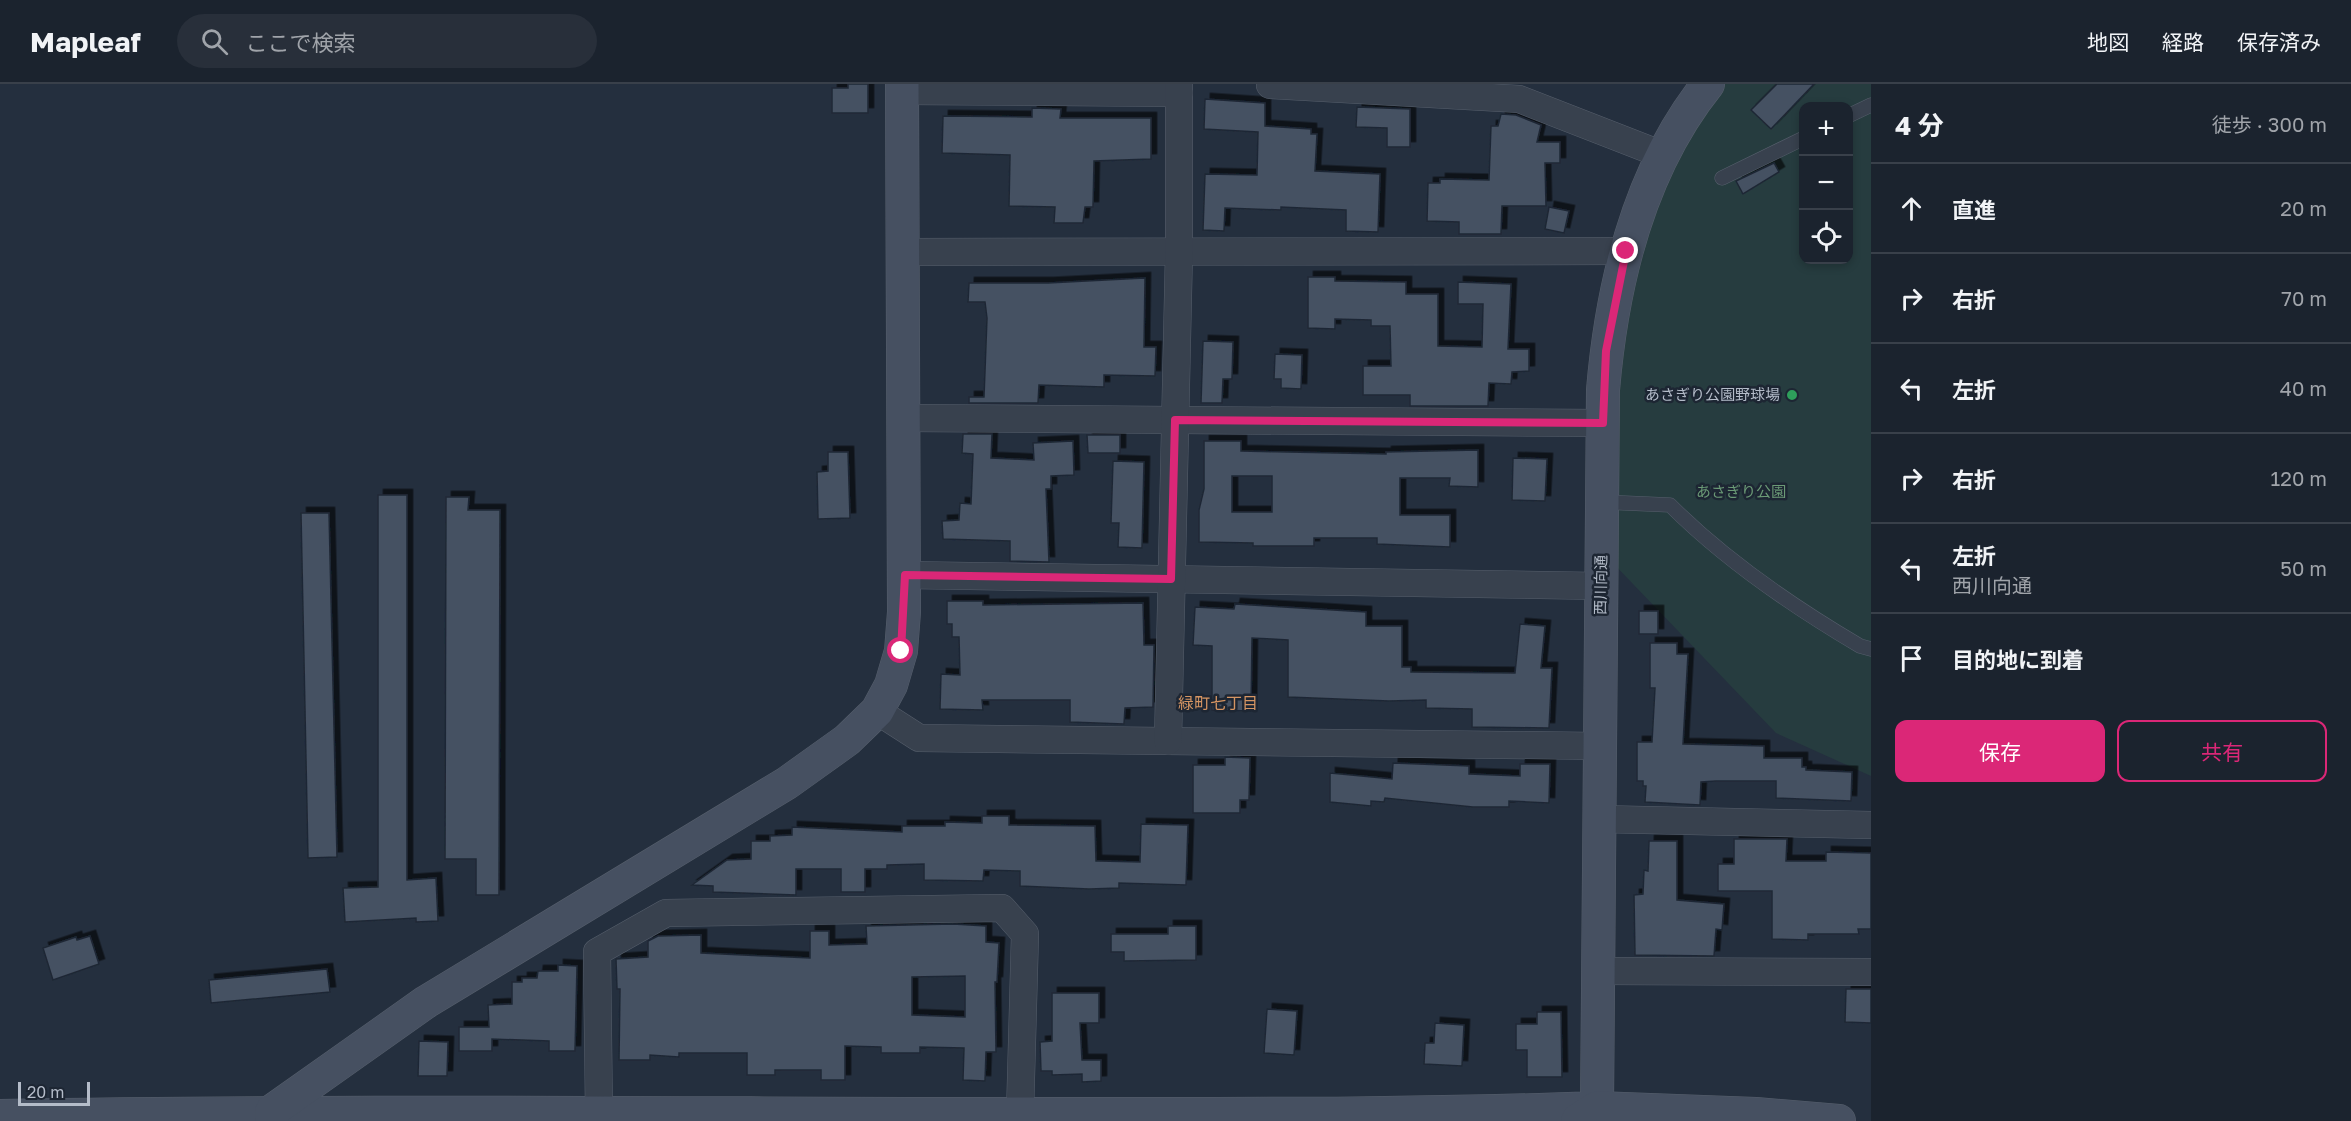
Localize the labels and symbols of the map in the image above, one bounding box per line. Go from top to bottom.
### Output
route end [1612,237,1638,263]
place label: あさぎり公園野球場 [1645,385,1780,403]
marker: あさぎり公園野球場 [1785,388,1799,402]
park label: あさぎり公園 [1696,482,1786,500]
street label: 西川向通 [1590,555,1610,615]
route start [887,637,913,663]
district label: 緑町七丁目 [1178,693,1258,713]
scale bar [18,1079,90,1106]

